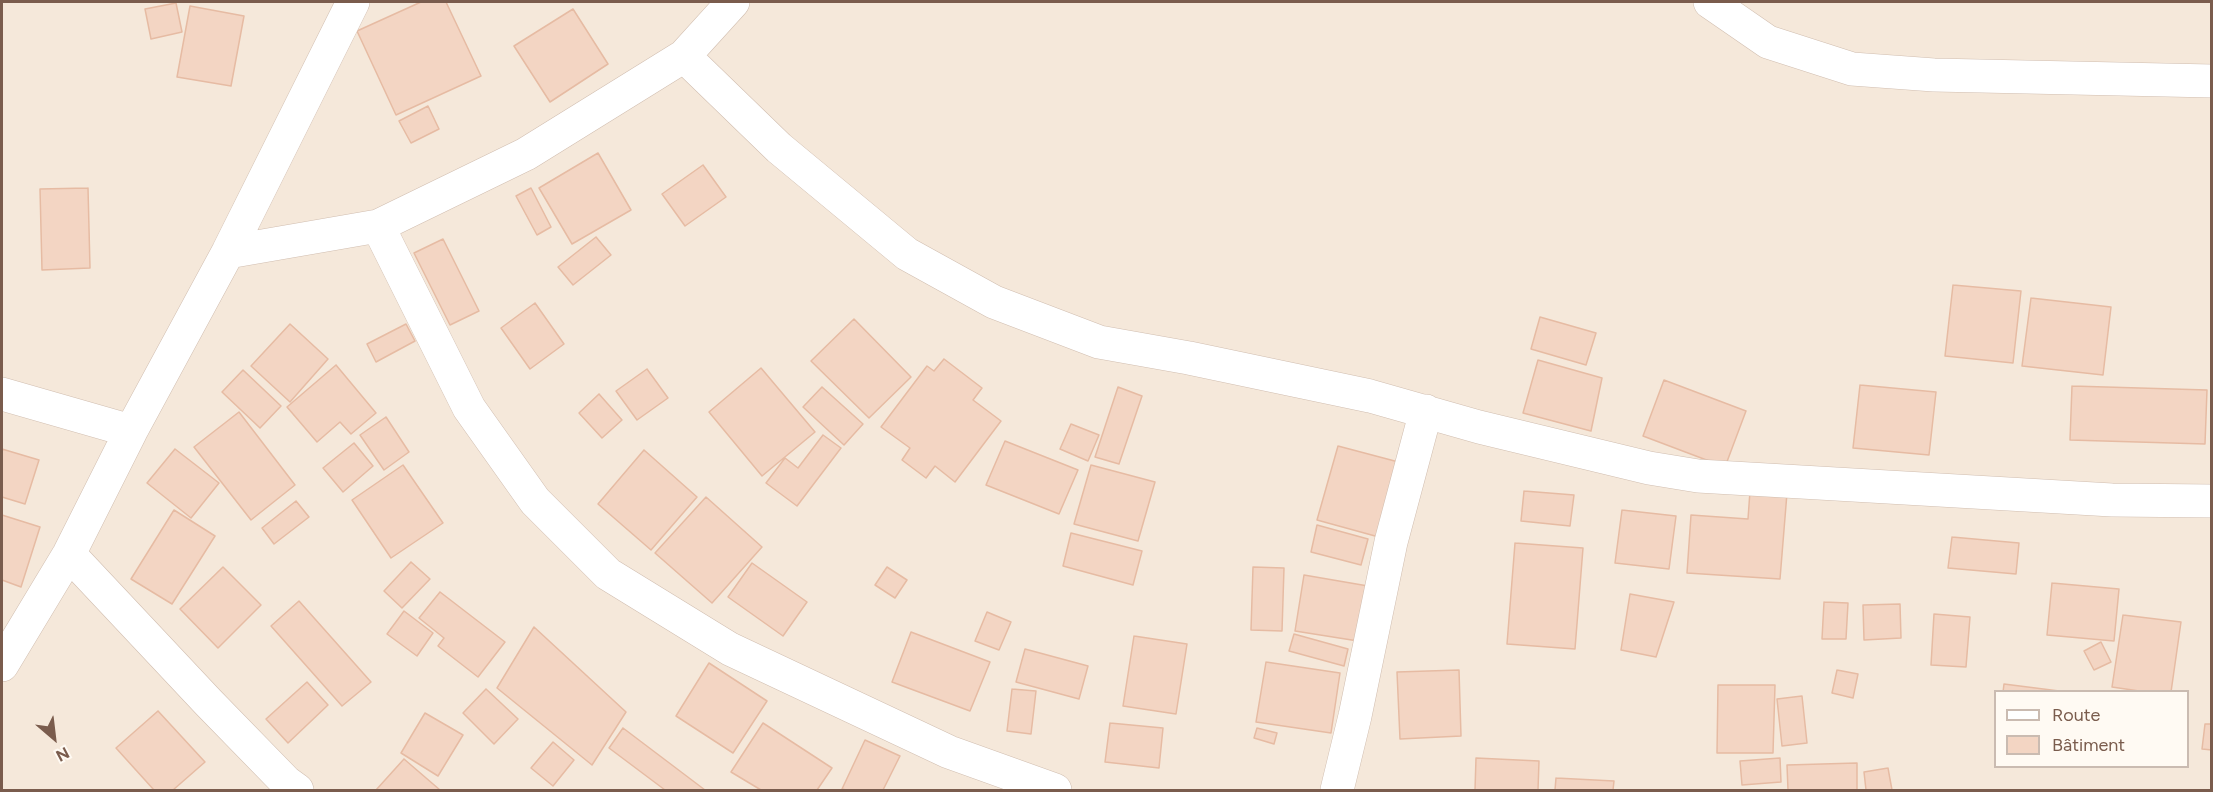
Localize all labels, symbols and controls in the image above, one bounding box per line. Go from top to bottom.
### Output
legend [1994,690,2189,768]
text: Route [2052,704,2100,726]
north arrow [24,708,84,768]
text: Bâtiment [2052,734,2125,756]
text: N [53,743,73,766]

